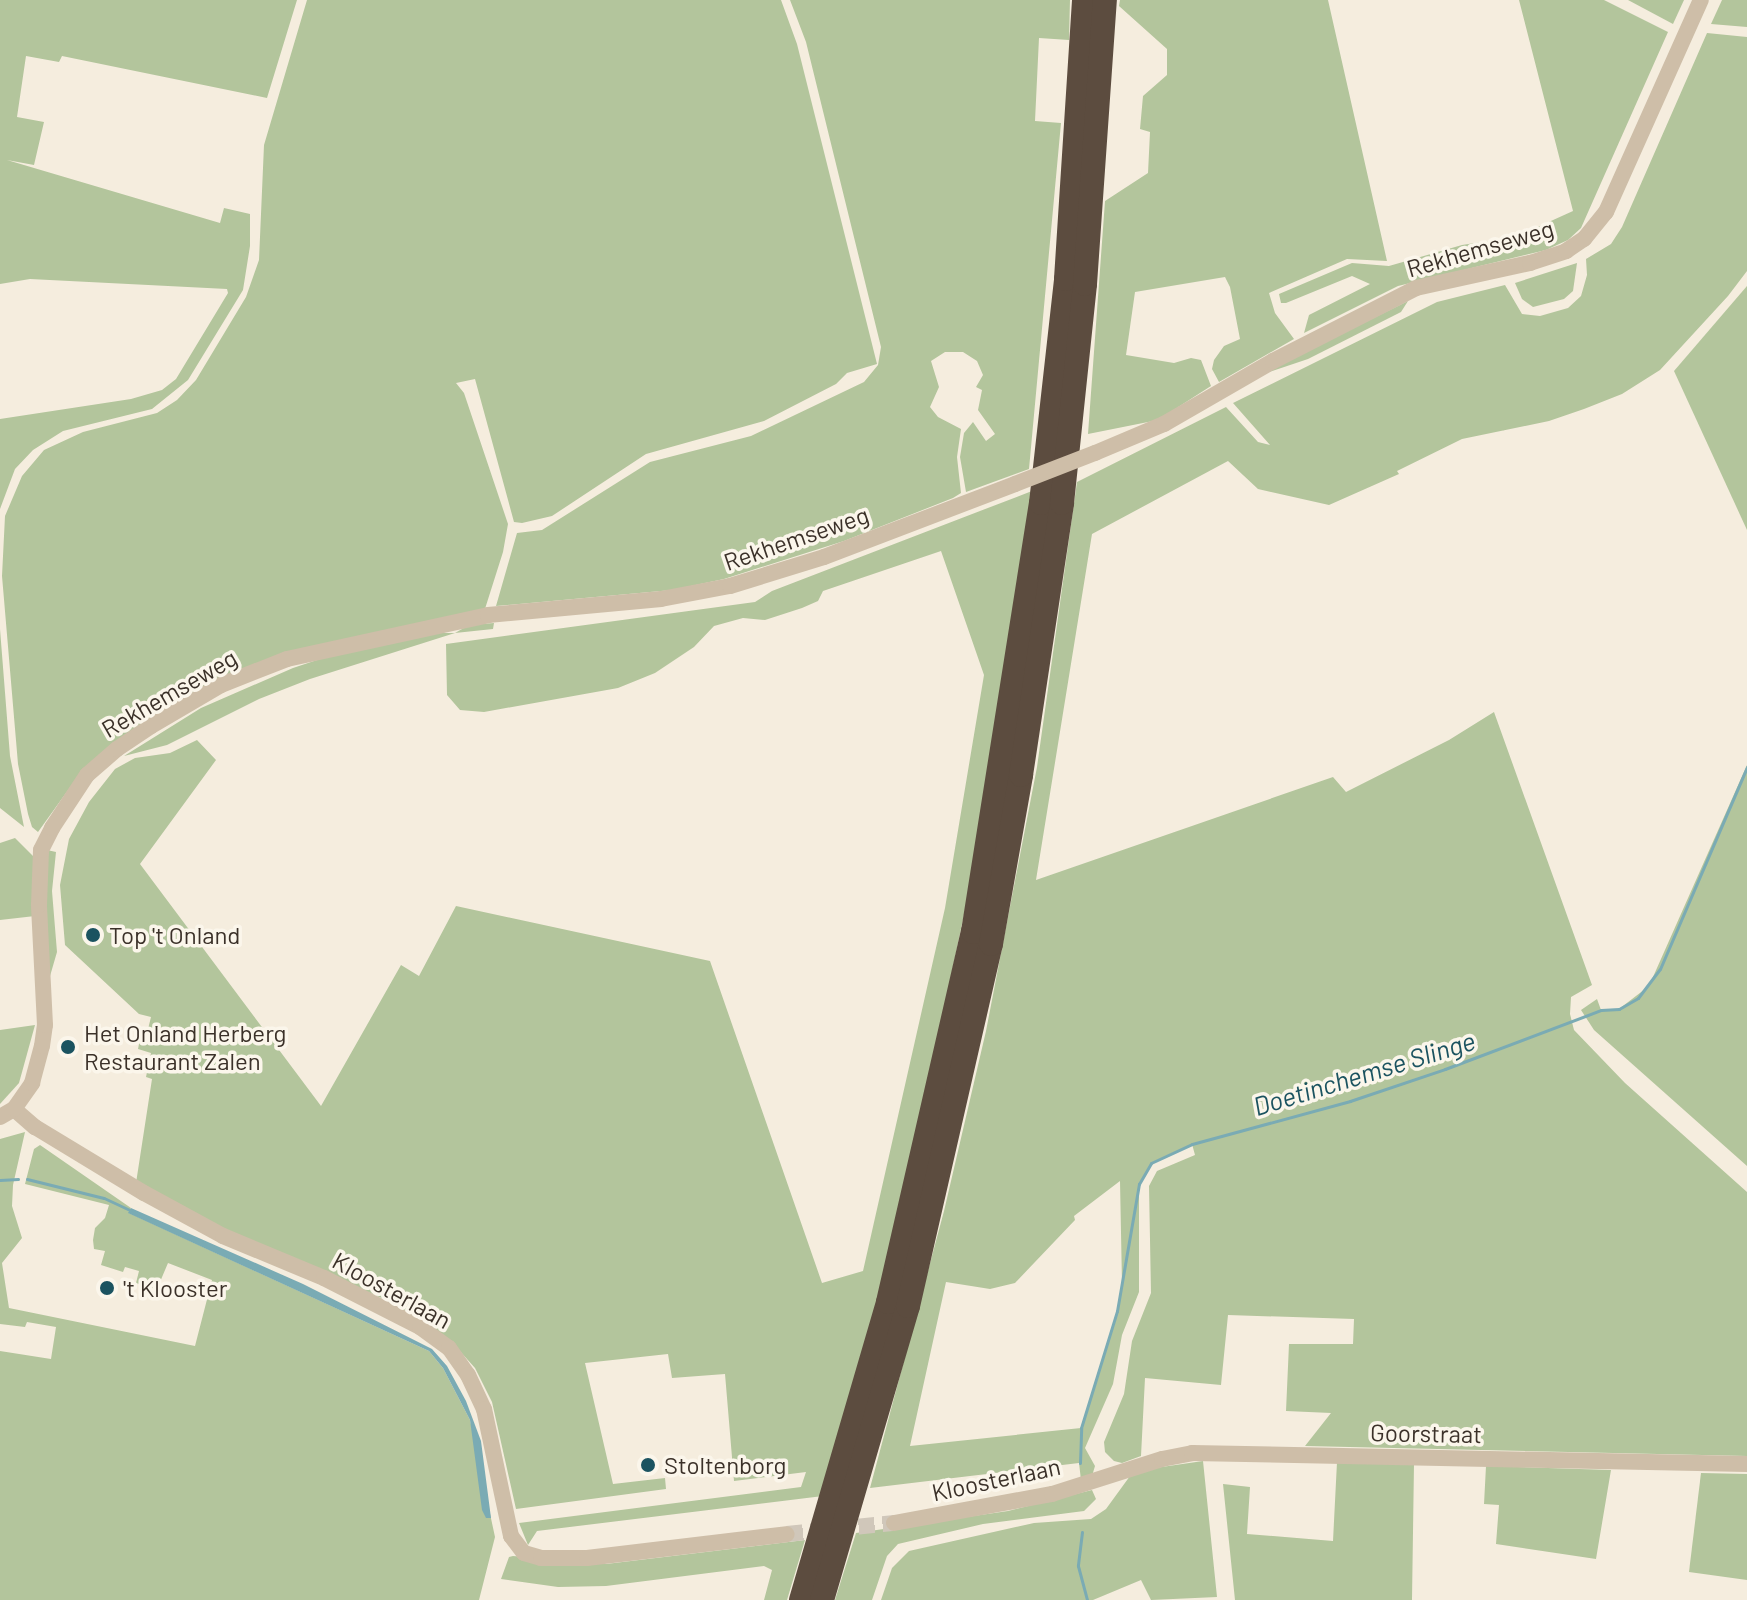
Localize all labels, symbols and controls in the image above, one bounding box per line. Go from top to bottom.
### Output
street label: Rekhemseweg [1403,213,1557,283]
street label: Rekhemseweg [720,500,872,576]
street label: Rekhemseweg [96,643,242,743]
place label: Top 't Onland [109,921,240,949]
marker: Top 't Onland [84,926,102,944]
place label: Het Onland Herberg Restaurant Zalen [84,1019,286,1075]
water label: Doetinchemse Slinge [1249,1024,1479,1122]
marker: Het Onland Herberg Restaurant Zalen [59,1038,77,1056]
street label: Kloosterlaan [328,1246,456,1334]
place label: 't Klooster [123,1274,227,1302]
marker: 't Klooster [98,1279,116,1297]
street label: Goorstraat [1370,1418,1482,1448]
place label: Stoltenborg [664,1451,786,1479]
street label: Kloosterlaan [929,1451,1063,1507]
marker: Stoltenborg [639,1456,657,1474]

